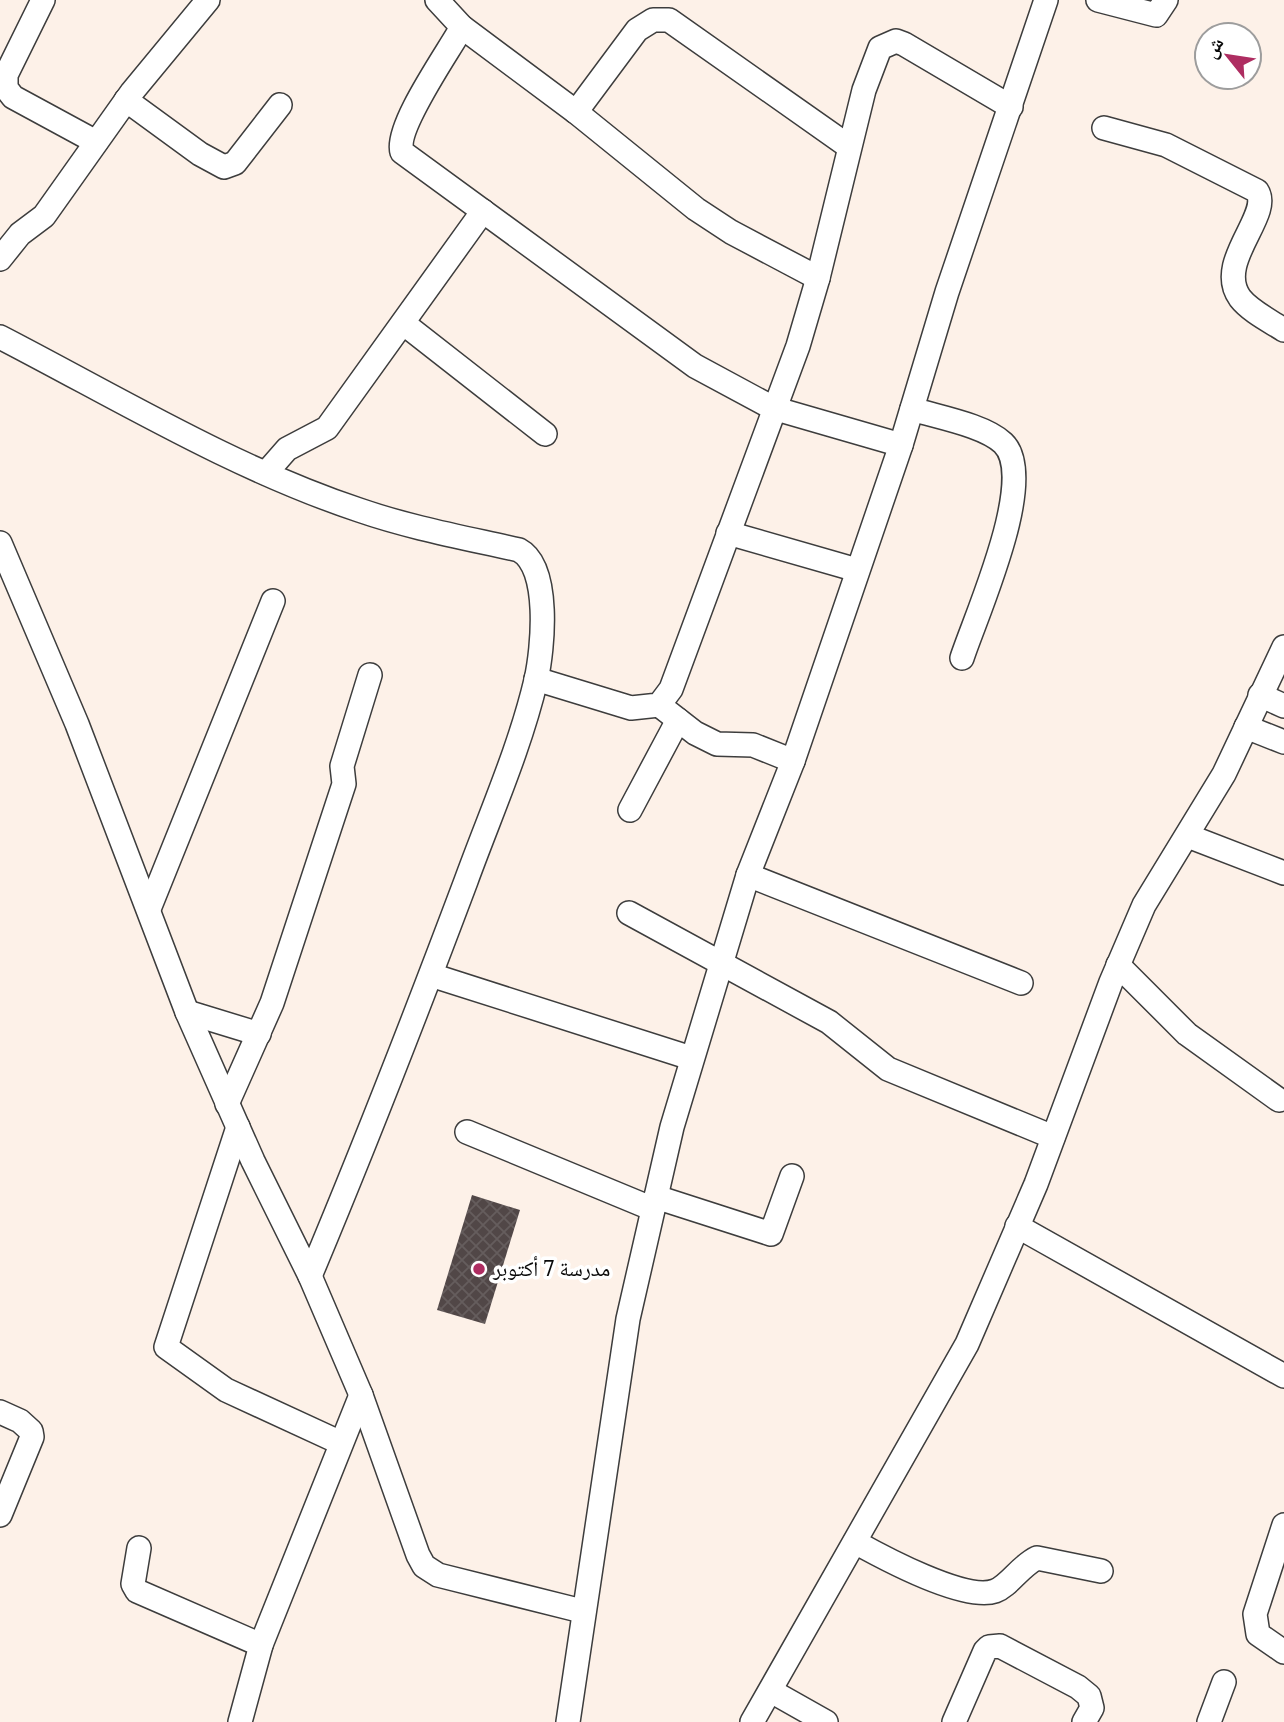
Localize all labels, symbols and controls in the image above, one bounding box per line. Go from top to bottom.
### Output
north arrow [1193,21,1263,91]
text: ش [1197,32,1235,66]
place label: مدرسة 7 أكتوبر [492,1254,610,1289]
marker: مدرسة 7 أكتوبر [471,1261,487,1277]

